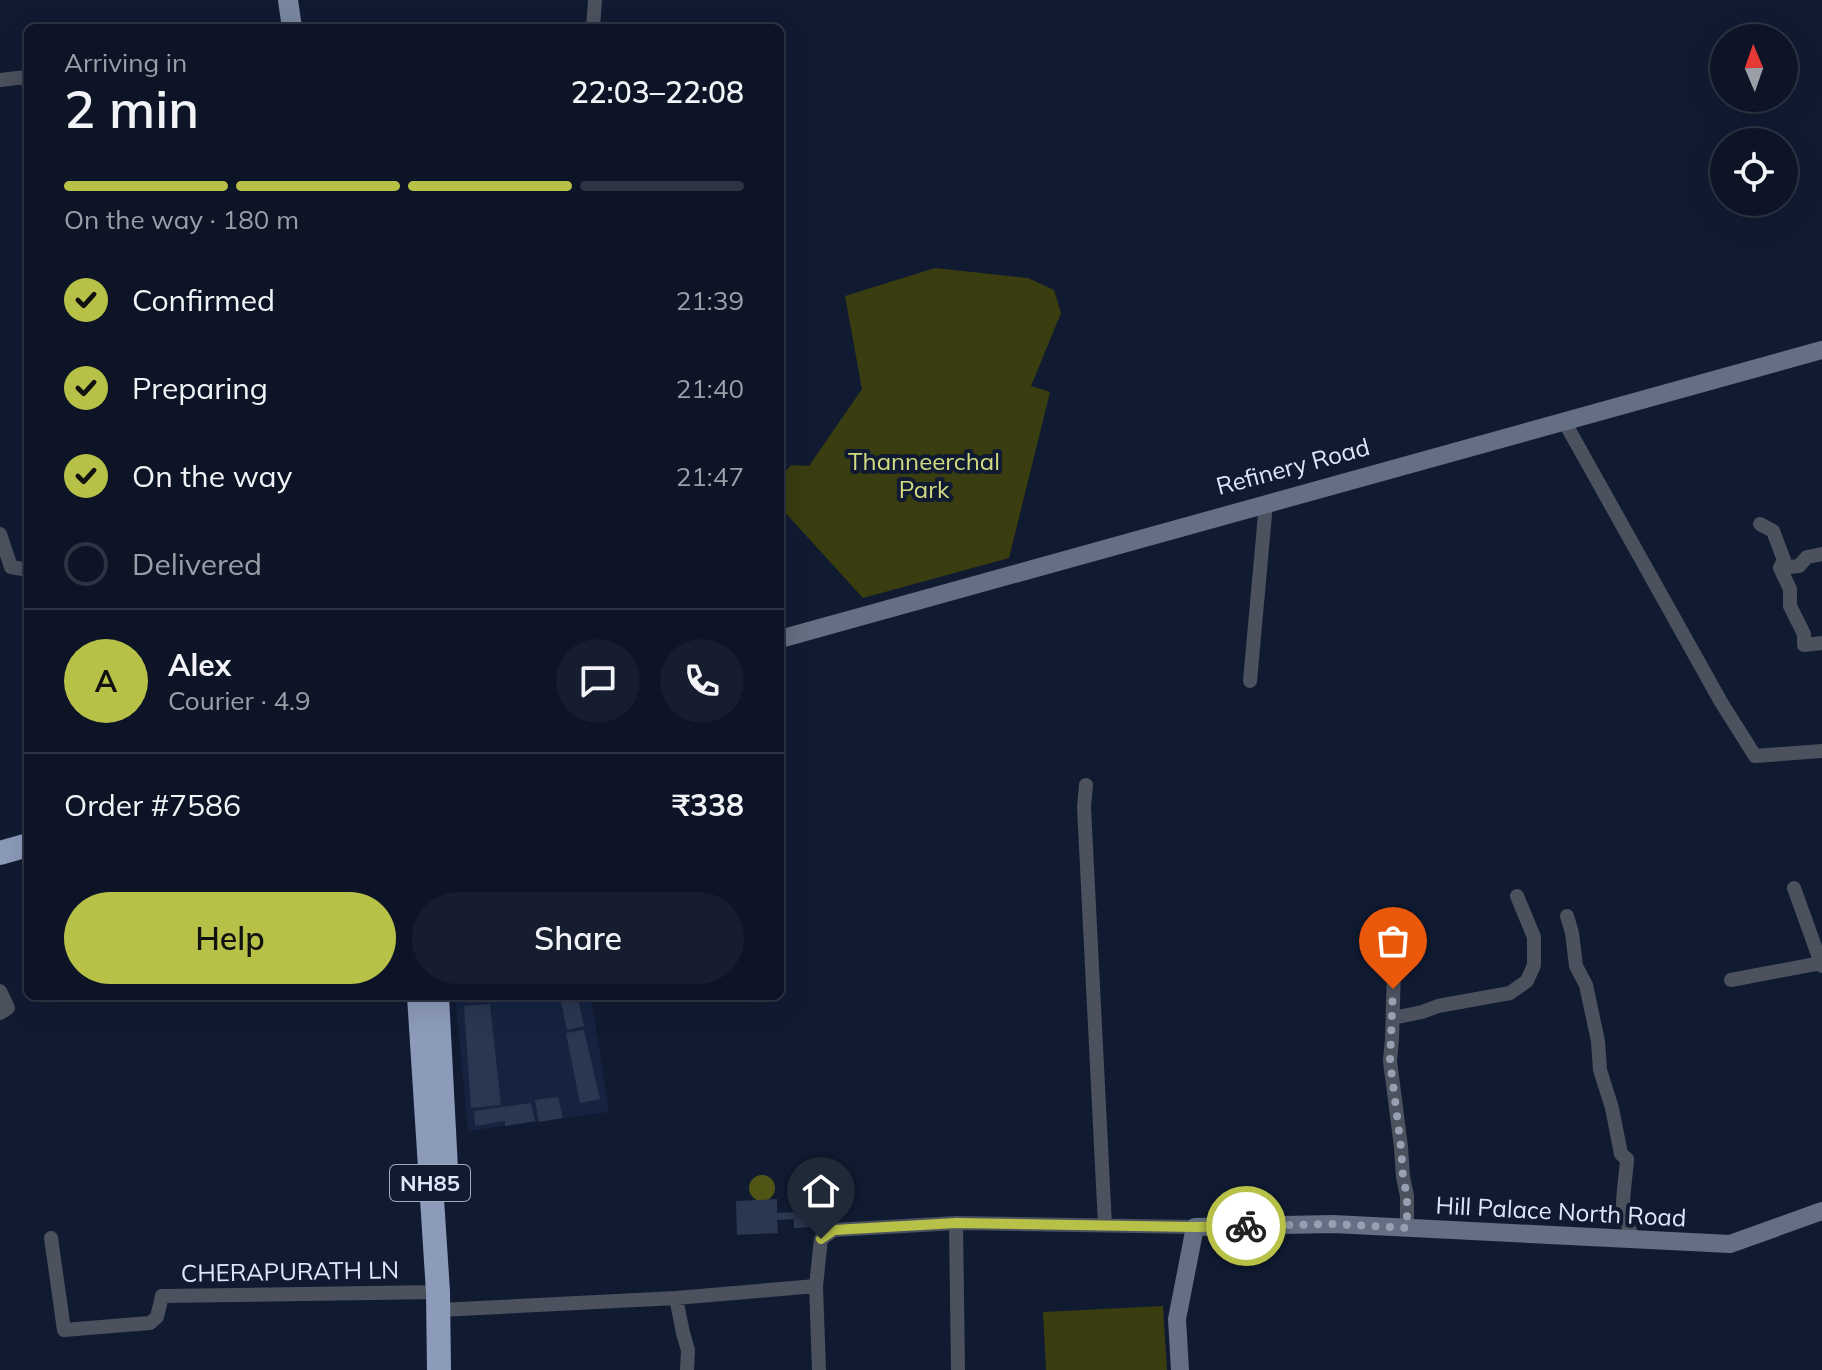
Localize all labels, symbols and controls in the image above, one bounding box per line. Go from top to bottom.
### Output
north arrow [1710,24,1798,112]
map controls [1710,24,1798,216]
text: Arriving in [64,46,187,79]
text: 22:03–22:08 [571,73,744,111]
text: 2 min [64,76,199,141]
button: locate [1710,128,1798,216]
text: On the way · 180 m [64,203,299,236]
icon: check [64,278,108,322]
text: Confirmed [132,281,275,319]
text: 21:39 [676,284,744,317]
icon: check [64,366,108,410]
text: Preparing [132,369,268,407]
text: 21:40 [676,372,744,405]
street label: Refinery Road [1213,431,1373,501]
park label: Thanneerchal Park [848,446,1000,504]
icon: check [64,454,108,498]
text: On the way [132,457,292,495]
text: 21:47 [676,460,744,493]
text: Delivered [132,545,262,583]
button: chat [556,639,640,723]
button: phone [660,639,744,723]
text: Alex [168,646,231,684]
text: A [95,662,117,700]
text: Courier · 4.9 [168,684,311,717]
text: Order #7586 [64,786,241,824]
text: ₹338 [672,786,744,824]
button: Help [64,892,396,984]
button: Share [412,892,744,984]
pin [1359,907,1427,989]
icon: bag [1371,919,1415,963]
pin [787,1157,855,1239]
road number: NH85 [390,1165,470,1201]
icon: home [799,1169,843,1213]
courier [1206,1186,1286,1266]
street label: Hill Palace North Road [1435,1189,1687,1233]
icon: bike [1224,1204,1268,1248]
street label: CHERAPURATH LN [181,1254,399,1288]

